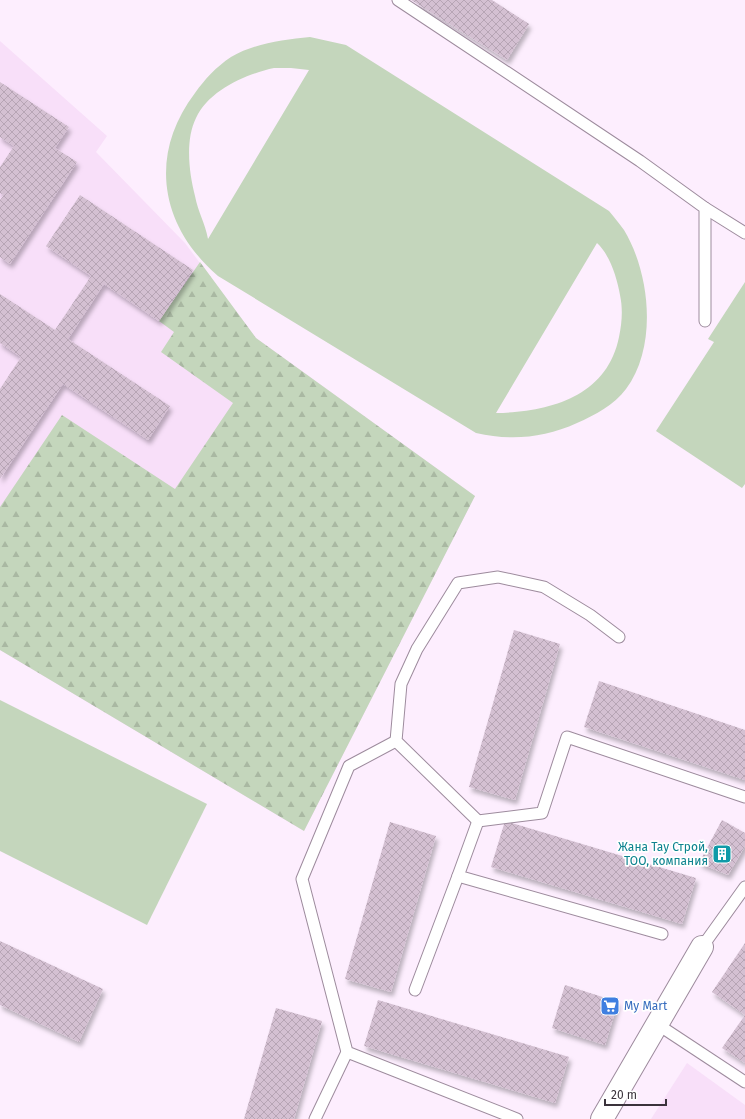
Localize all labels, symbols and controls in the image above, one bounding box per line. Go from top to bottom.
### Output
place label: Жана Тау Строй, ТОО, компания [618,840,708,868]
building icon: Жана Тау Строй, ТОО, компания [711,843,733,865]
supermarket icon: My Mart [599,995,621,1017]
place label: My Mart [624,999,668,1013]
scale bar [605,1081,666,1107]
text: 20 m [611,1088,637,1102]

